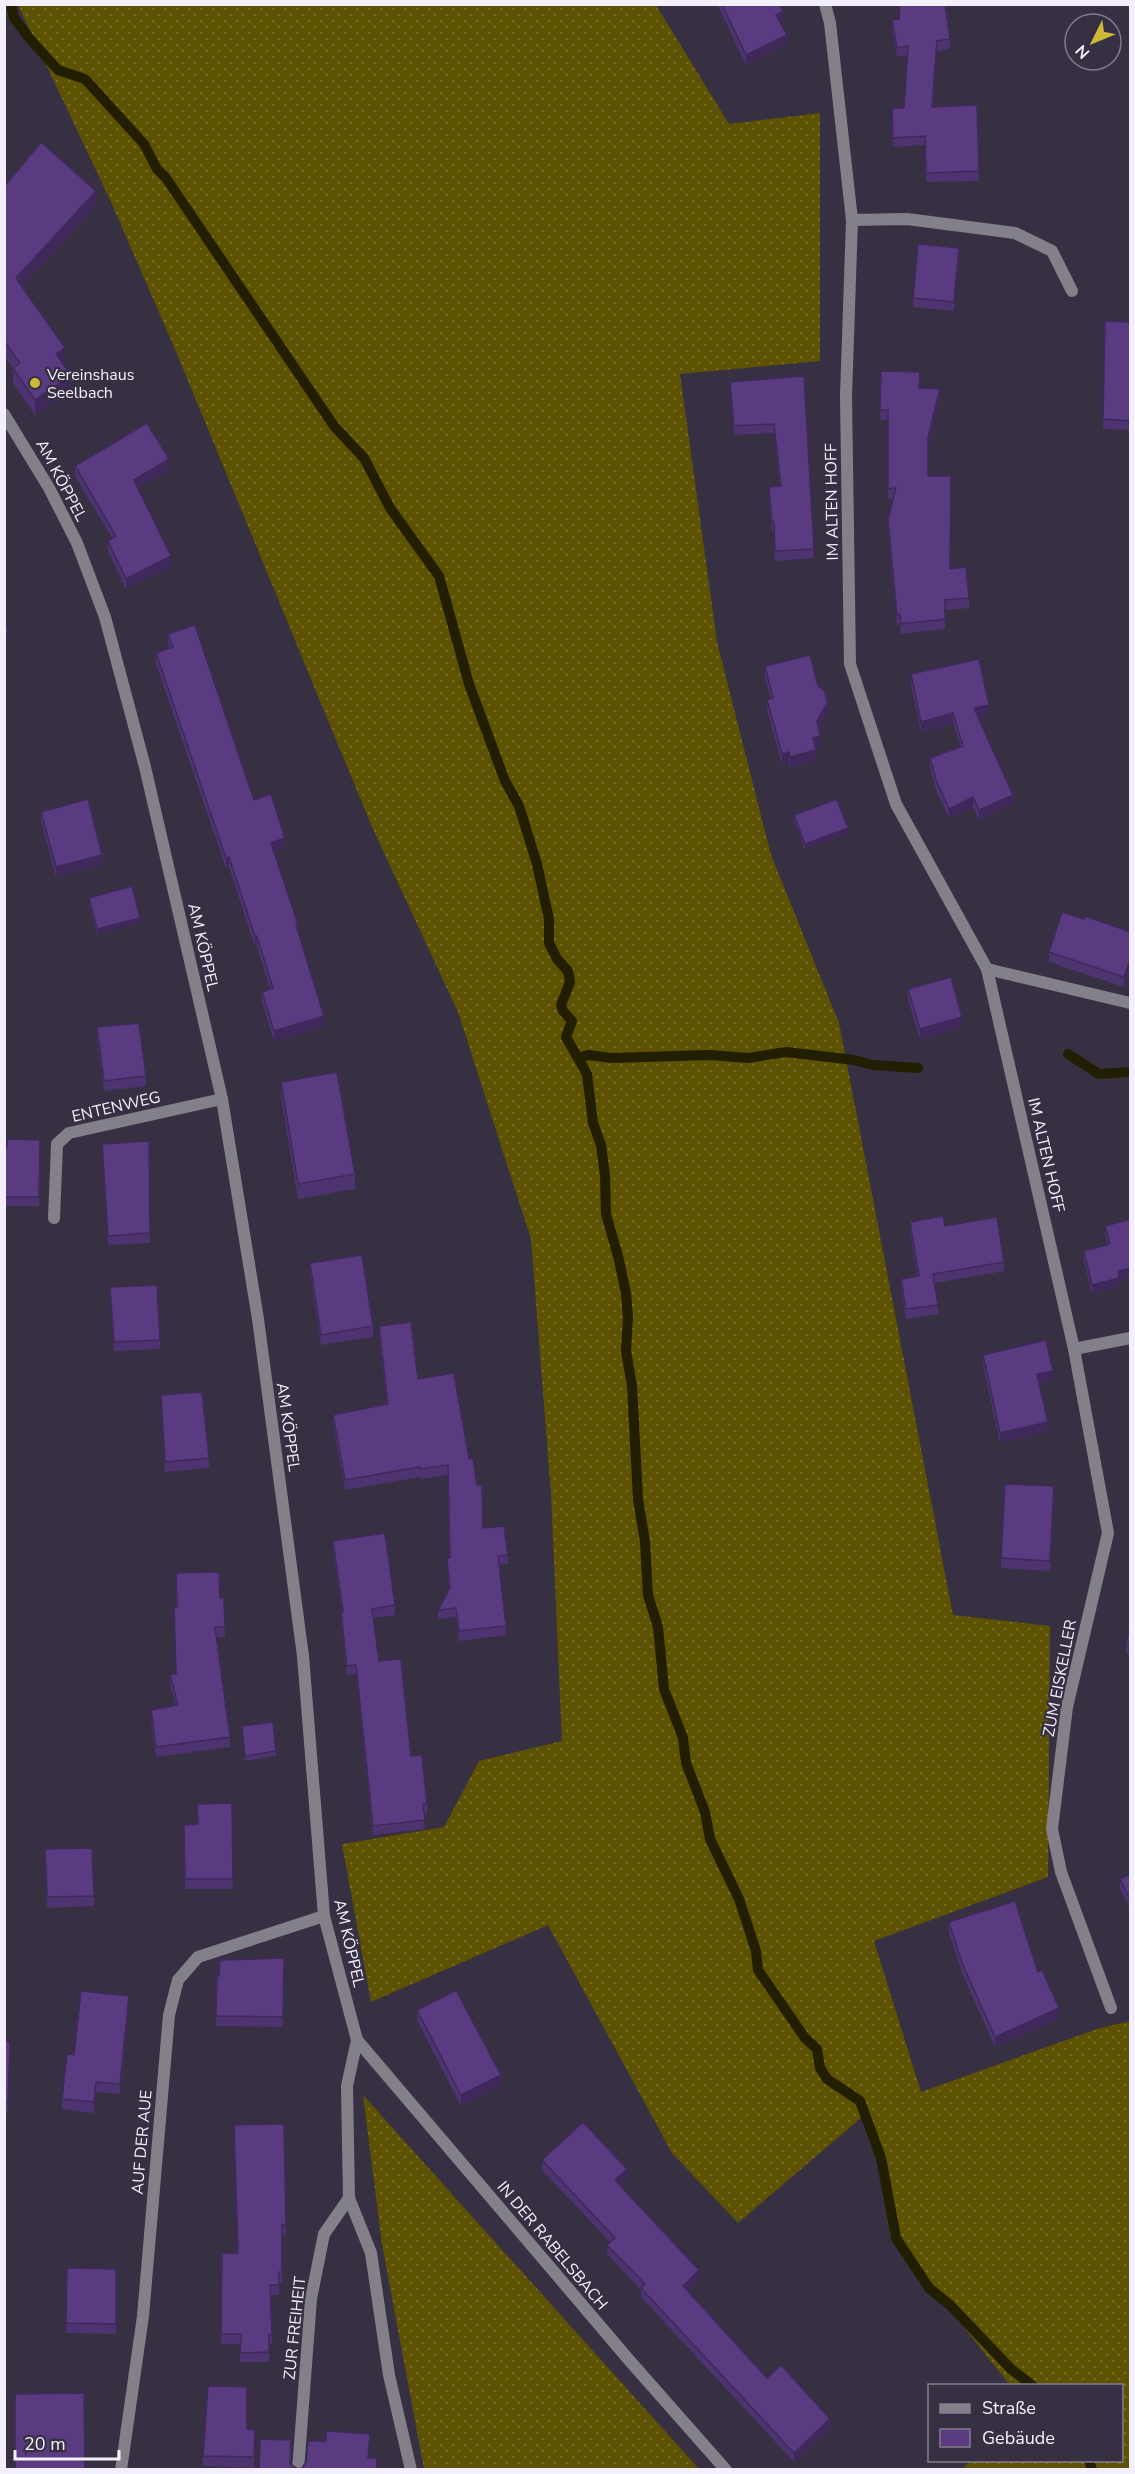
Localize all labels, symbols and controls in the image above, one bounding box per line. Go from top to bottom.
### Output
north arrow [1063,12,1123,72]
text: N [1071,40,1095,63]
place label: Vereinshaus Seelbach [46,364,134,404]
marker: Vereinshaus Seelbach [28,376,42,390]
street label: AM KÖPPEL [30,436,92,525]
street label: IM ALTEN HOFF [820,443,844,561]
street label: AM KÖPPEL [182,901,224,994]
street label: ENTENWEG [70,1086,163,1128]
street label: IM ALTEN HOFF [1022,1096,1070,1215]
street label: AM KÖPPEL [271,1381,305,1473]
street label: ZUM EISKELLER [1038,1617,1082,1739]
street label: AM KÖPPEL [328,1897,370,1990]
street label: AUF DER AUE [126,2089,158,2195]
street label: IN DER RABELSBACH [492,2177,613,2315]
street label: ZUR FREIHEIT [279,2275,311,2381]
legend [928,2384,1123,2462]
text: Straße [982,2396,1036,2420]
scale bar [15,2423,118,2461]
text: Gebäude [982,2426,1055,2450]
text: 20 m [24,2432,66,2456]

